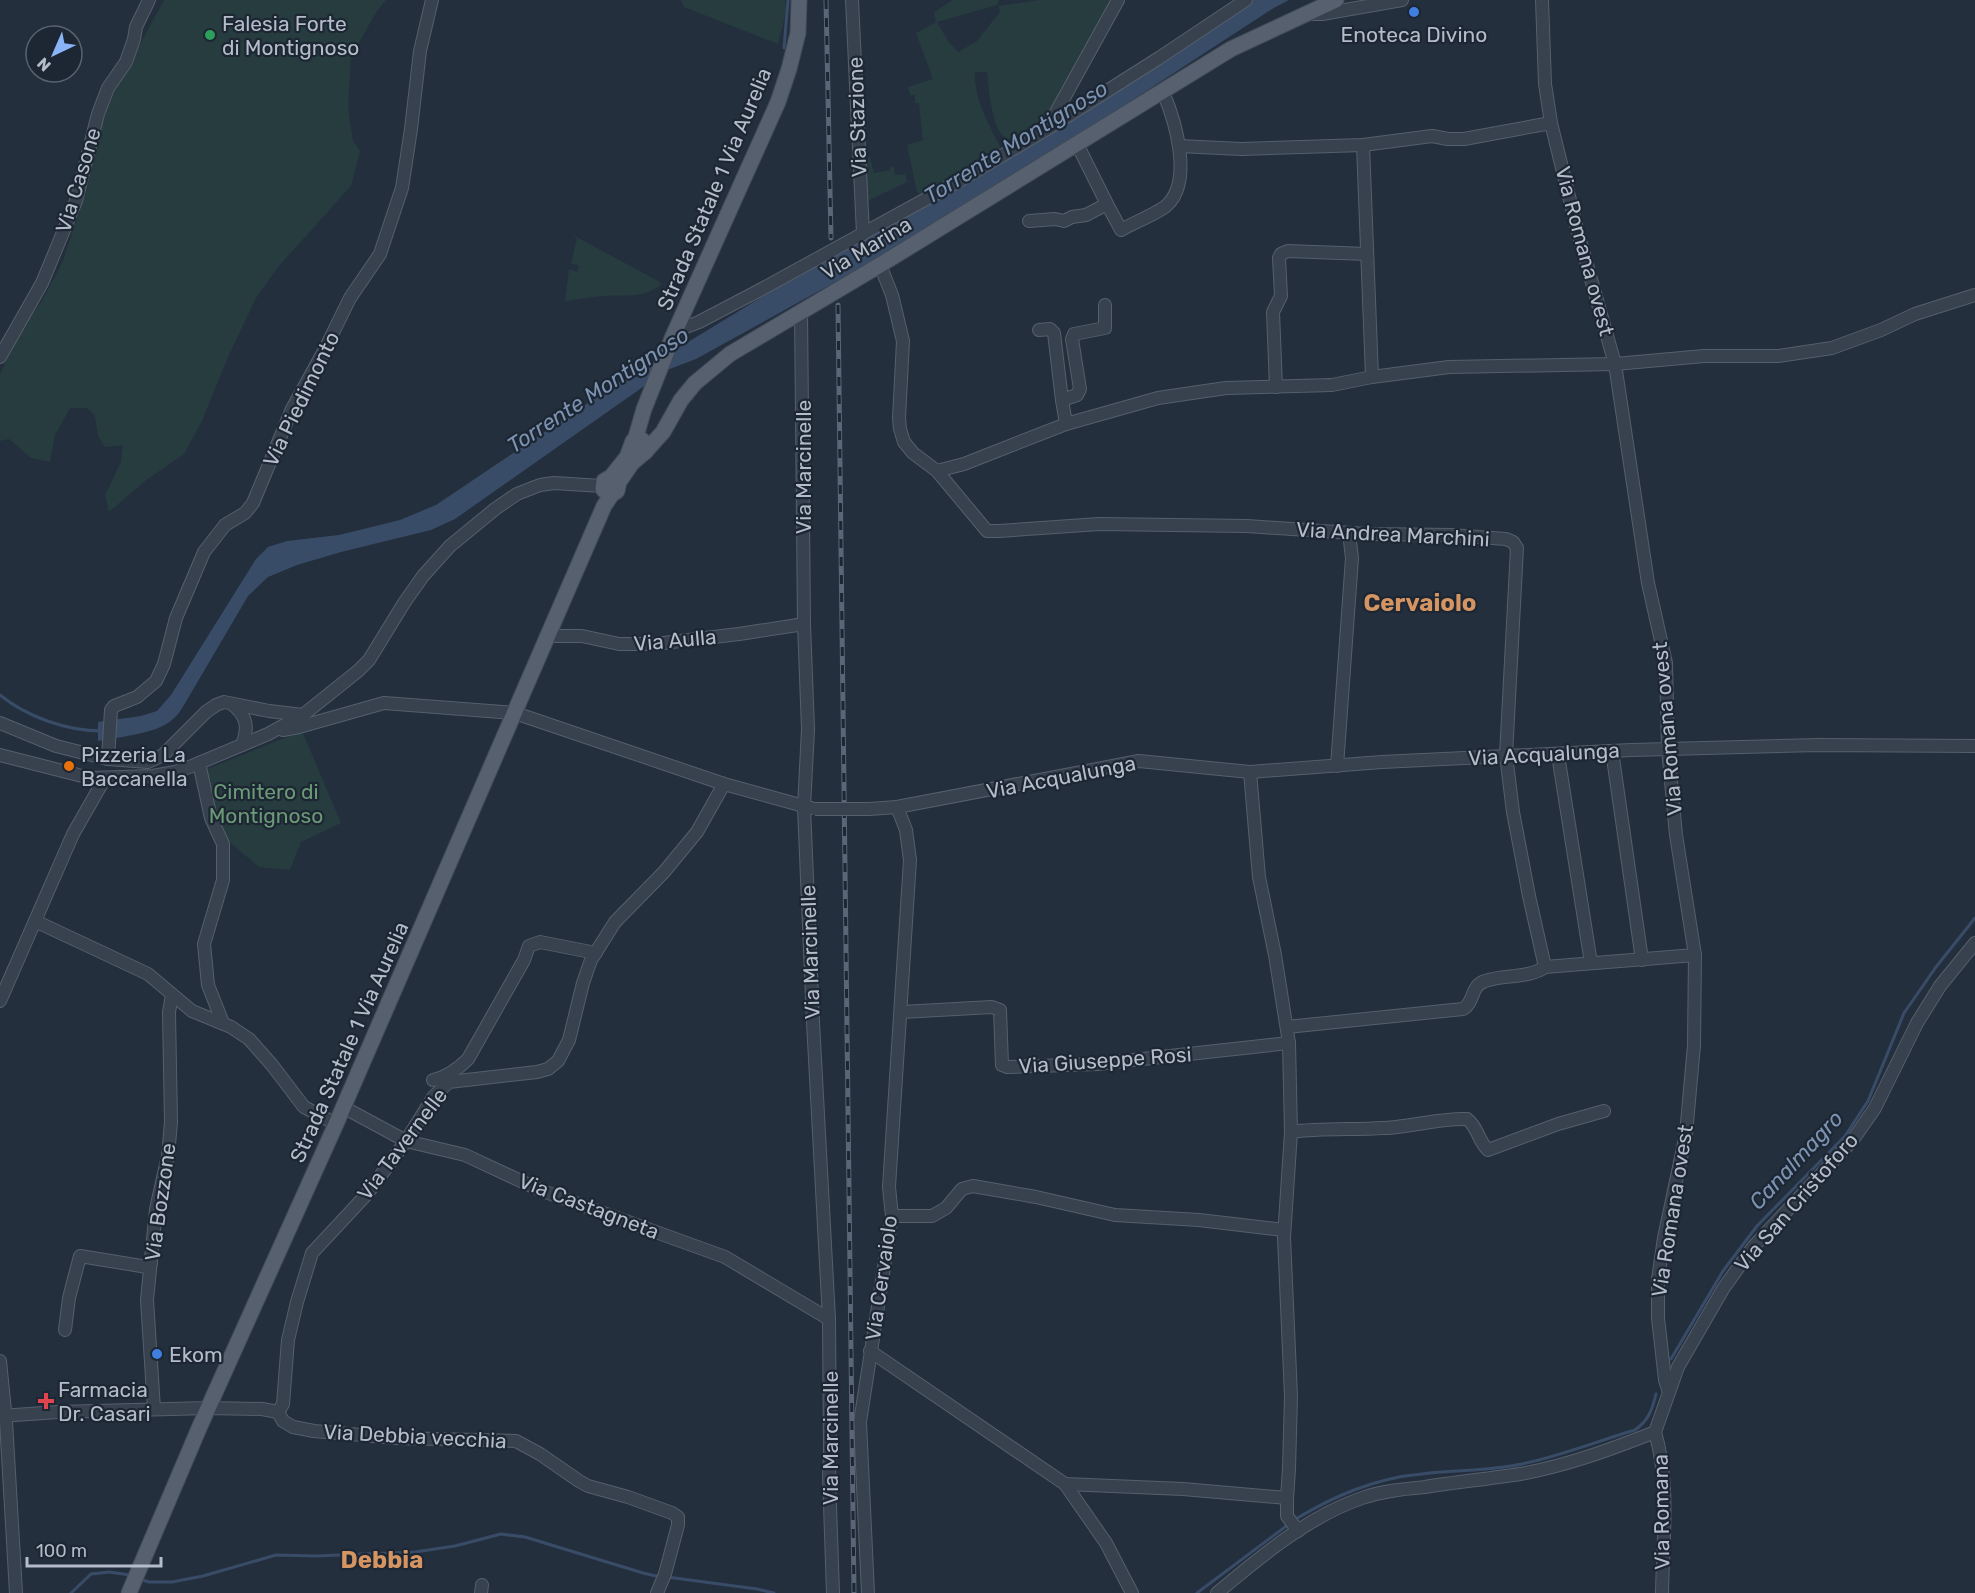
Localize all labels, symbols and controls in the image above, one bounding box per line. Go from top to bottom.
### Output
marker: Enoteca Divino [1407,5,1421,19]
place label: Falesia Forte di Montignoso [222,11,359,60]
place label: Enoteca Divino [1341,22,1487,47]
north arrow [24,24,84,84]
marker: Falesia Forte di Montignoso [203,28,217,42]
text: N [33,54,55,75]
street label: Via Stazione [842,56,872,178]
street label: Strada Statale 1 Via Aurelia [652,64,776,314]
water label: Torrente Montignoso [919,75,1113,209]
street label: Via Casone [50,125,106,235]
street label: Via Romana ovest [1550,163,1620,339]
street label: Via Marina [816,211,916,285]
water label: Torrente Montignoso [502,321,694,459]
street label: Via Piedimonto [258,327,344,471]
street label: Via Marcinelle [791,400,816,534]
street label: Via Andrea Marchini [1296,516,1490,552]
district label: Cervaiolo [1364,589,1476,617]
street label: Via Aulla [632,624,718,656]
street label: Via Romana ovest [1647,641,1687,817]
street label: Via Acqualunga [1468,738,1620,770]
place label: Pizzeria La Baccanella [81,742,188,791]
street label: Via Acqualunga [984,750,1138,804]
marker: Pizzeria La Baccanella [62,759,76,773]
park label: Cimitero di Montignoso [209,779,323,828]
street label: Via Marcinelle [795,884,825,1020]
street label: Strada Statale 1 Via Aurelia [285,918,413,1166]
street label: Via Giuseppe Rosi [1018,1041,1192,1079]
street label: Via Tavernelle [352,1083,452,1205]
water label: Canalmagro [1743,1105,1849,1215]
street label: Via Romana ovest [1646,1123,1698,1299]
street label: Via San Cristoforo [1729,1128,1863,1276]
street label: Via Bozzone [139,1141,181,1263]
street label: Via Castagneta [515,1168,663,1244]
street label: Via Cervaiolo [860,1214,902,1342]
place label: Ekom [169,1342,223,1367]
marker: Ekom [150,1347,164,1361]
street label: Via Marcinelle [818,1371,843,1505]
place label: Farmacia Dr. Casari [58,1377,151,1426]
marker: Farmacia Dr. Casari [39,1394,53,1408]
street label: Via Debbia vecchia [323,1419,507,1453]
street label: Via Romana [1647,1454,1675,1570]
scale bar [27,1530,160,1568]
text: 100 m [36,1540,87,1562]
district label: Debbia [341,1546,423,1574]

